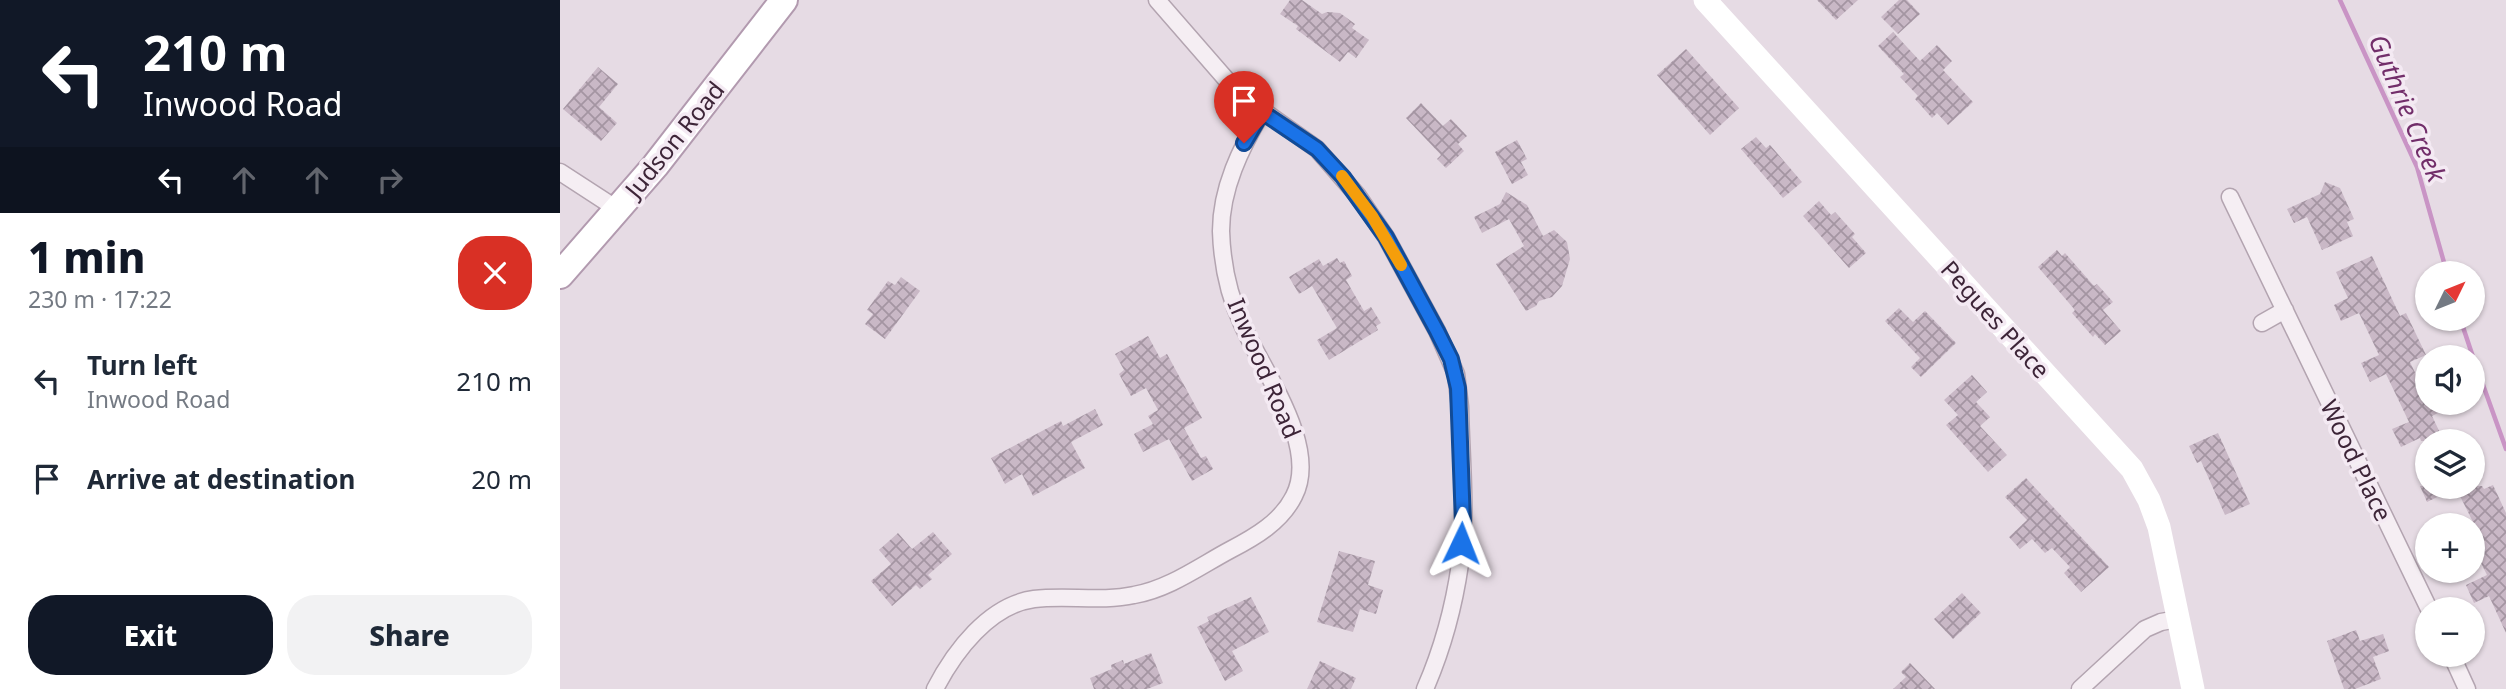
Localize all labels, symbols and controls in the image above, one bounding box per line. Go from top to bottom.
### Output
text: 210 m [143,19,288,85]
icon: left [28,28,119,119]
water label: Guthrie Creek [2361,29,2456,188]
pin [1214,71,1274,143]
street label: Judson Road [616,74,731,206]
text: Inwood Road [143,82,342,125]
icon: arrive [1225,82,1263,120]
icon: left [152,161,190,199]
icon: ahead [225,161,263,199]
icon: ahead [298,161,336,199]
icon: right [371,161,409,199]
text: 1 min [28,228,145,285]
button: close [458,236,532,310]
street label: Pegues Place [1934,253,2058,385]
north arrow [2415,261,2485,331]
map controls [2415,261,2485,667]
text: 230 m · 17:22 [28,283,172,315]
street label: Inwood Road [1221,293,1309,443]
button: sound [2415,345,2485,415]
text: Turn left [87,347,198,383]
icon: left [28,362,66,400]
text: 210 m [456,363,532,399]
text: Inwood Road [87,383,230,415]
street label: Wood Place [2313,394,2401,526]
button: layers [2415,429,2485,499]
icon: arrive [28,460,66,498]
text: Arrive at destination [87,461,356,497]
text: 20 m [471,461,532,497]
position arrow [1424,506,1498,580]
button: + [2415,513,2485,583]
button: Exit [28,595,273,675]
button: Share [287,595,532,675]
button: − [2415,597,2485,667]

